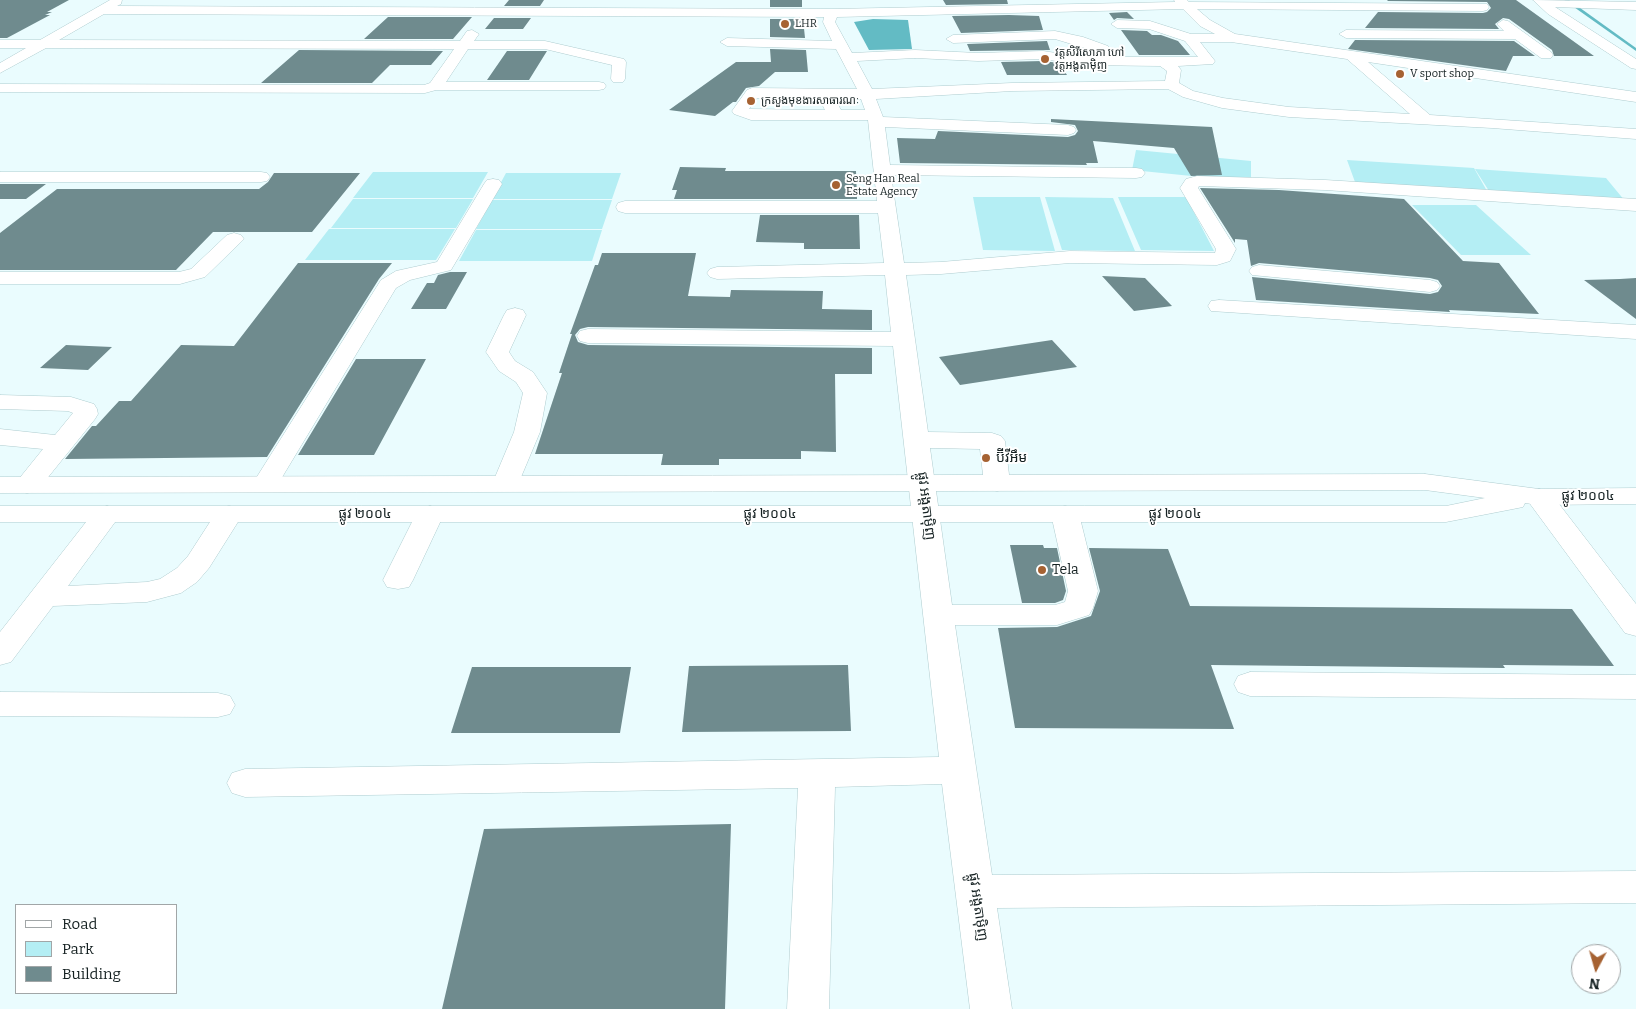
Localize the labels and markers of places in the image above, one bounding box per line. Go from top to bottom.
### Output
place label: LHR [795,17,817,31]
marker: LHR [779,18,791,30]
place label: វត្តសិរីសោភា ហៅ វត្តអង្តតាម៉ិញ [1055,46,1124,72]
marker: វត្តសិរីសោភា ហៅ វត្តអង្តតាម៉ិញ [1039,53,1051,65]
place label: V sport shop [1410,67,1474,81]
marker: V sport shop [1394,68,1406,80]
place label: ក្រសួងមុខងារសាធារណៈ [761,94,859,108]
marker: ក្រសួងមុខងារសាធារណៈ [745,95,757,107]
place label: Seng Han Real Estate Agency [846,172,920,198]
marker: Seng Han Real Estate Agency [830,179,842,191]
place label: ប៊ីវីអឹម [996,450,1027,466]
marker: ប៊ីវីអឹម [980,452,992,464]
place label: Tela [1052,562,1079,578]
marker: Tela [1036,564,1048,576]

